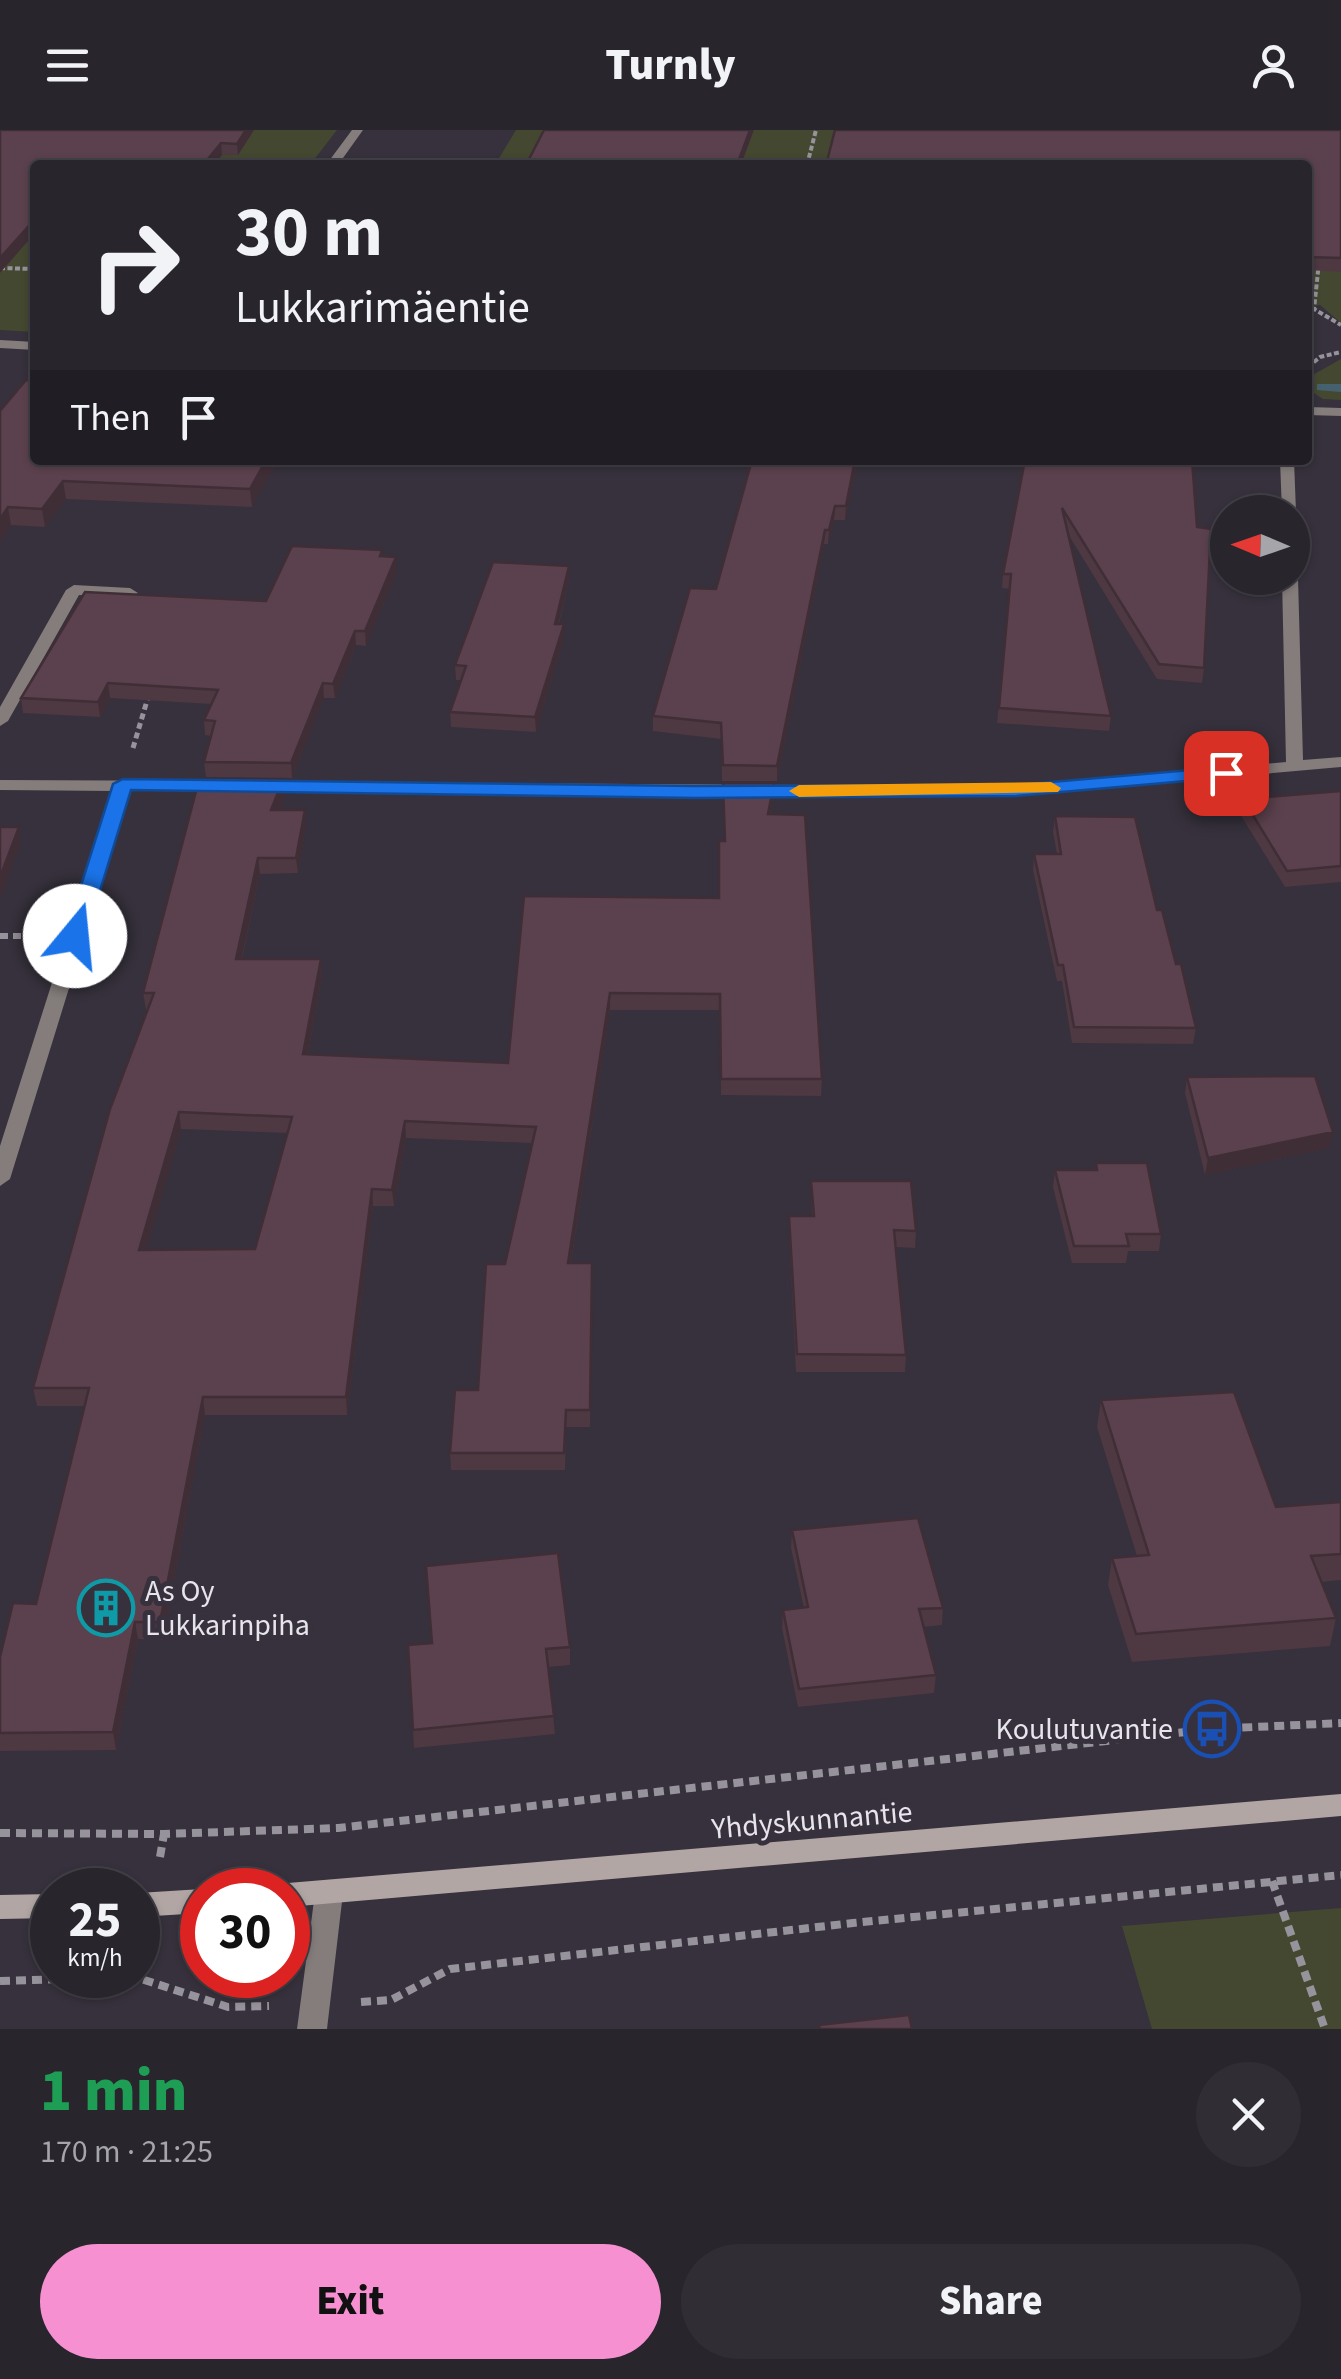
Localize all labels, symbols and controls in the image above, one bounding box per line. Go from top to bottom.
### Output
text: Turnly [605,33,736,97]
icon: menu [40,38,95,93]
icon: person [1246,38,1301,93]
text: 30 m [235,183,383,283]
icon: right [70,200,200,330]
text: Lukkarimäentie [235,276,530,340]
icon: arrive [171,390,226,445]
text: Then [70,391,151,445]
north arrow [1210,495,1310,595]
map controls [1210,495,1310,595]
pin [1184,731,1269,816]
icon: arrive [1199,746,1254,801]
position arrow [23,884,127,988]
place label: As Oy Lukkarinpiha [145,1570,310,1647]
building icon: As Oy Lukkarinpiha [76,1578,136,1638]
bus stop icon: Koulutuvantie [1182,1699,1242,1759]
place label: Koulutuvantie [996,1708,1173,1751]
street label: Yhdyskunnantie [709,1790,914,1851]
speed limit sign: 30 [180,1868,310,1998]
text: 25 [69,1885,121,1956]
text: km/h [67,1940,123,1976]
text: 1 min [40,2049,187,2134]
button: close [1196,2062,1301,2167]
text: 170 m · 21:25 [40,2129,213,2175]
button: Exit [40,2244,661,2359]
button: Share [681,2244,1301,2359]

